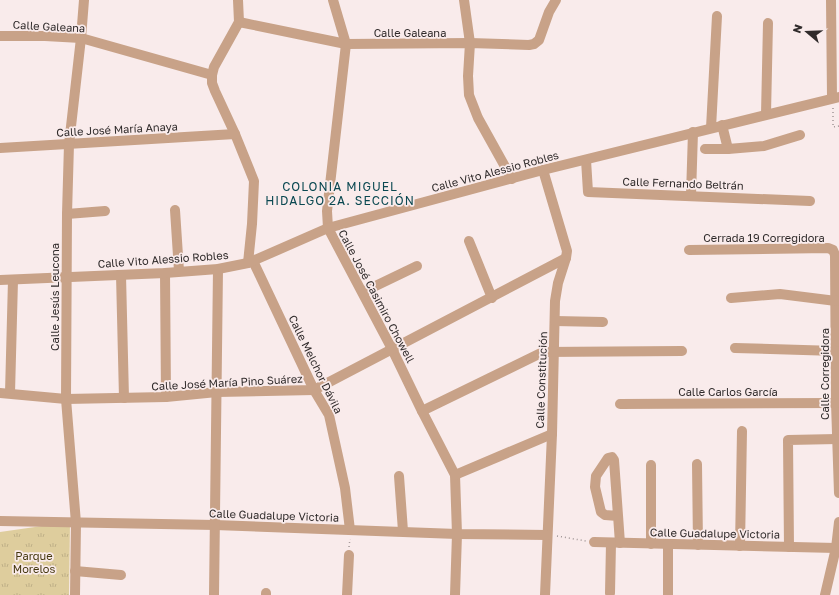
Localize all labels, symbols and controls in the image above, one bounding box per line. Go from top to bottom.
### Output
north arrow [787,12,827,52]
street label: Calle Galeana [12,18,86,34]
text: N [790,23,805,35]
street label: Calle Galeana [374,26,446,39]
street label: Calle José María Anaya [56,119,178,139]
street label: Calle Vito Alessio Robles [430,148,560,194]
street label: Calle Fernando Beltrán [622,174,744,192]
district label: COLONIA MIGUEL HIDALGO 2A. SECCIÓN [265,179,415,208]
street label: Calle José Casimiro Chowell [336,227,418,365]
street label: Cerrada 19 Corregidora [703,231,825,244]
street label: Calle Jesús Leucona [48,243,61,351]
street label: Calle Vito Alessio Robles [97,248,229,270]
street label: Calle Melchor Dávila [286,313,346,415]
street label: Calle Corregidora [818,328,831,420]
street label: Calle Constitución [533,331,549,429]
street label: Calle José María Pino Suárez [151,372,303,392]
street label: Calle Carlos García [678,385,778,398]
street label: Calle Guadalupe Victoria [209,506,339,524]
street label: Calle Guadalupe Victoria [650,525,780,541]
park label: Parque Morelos [13,549,55,575]

